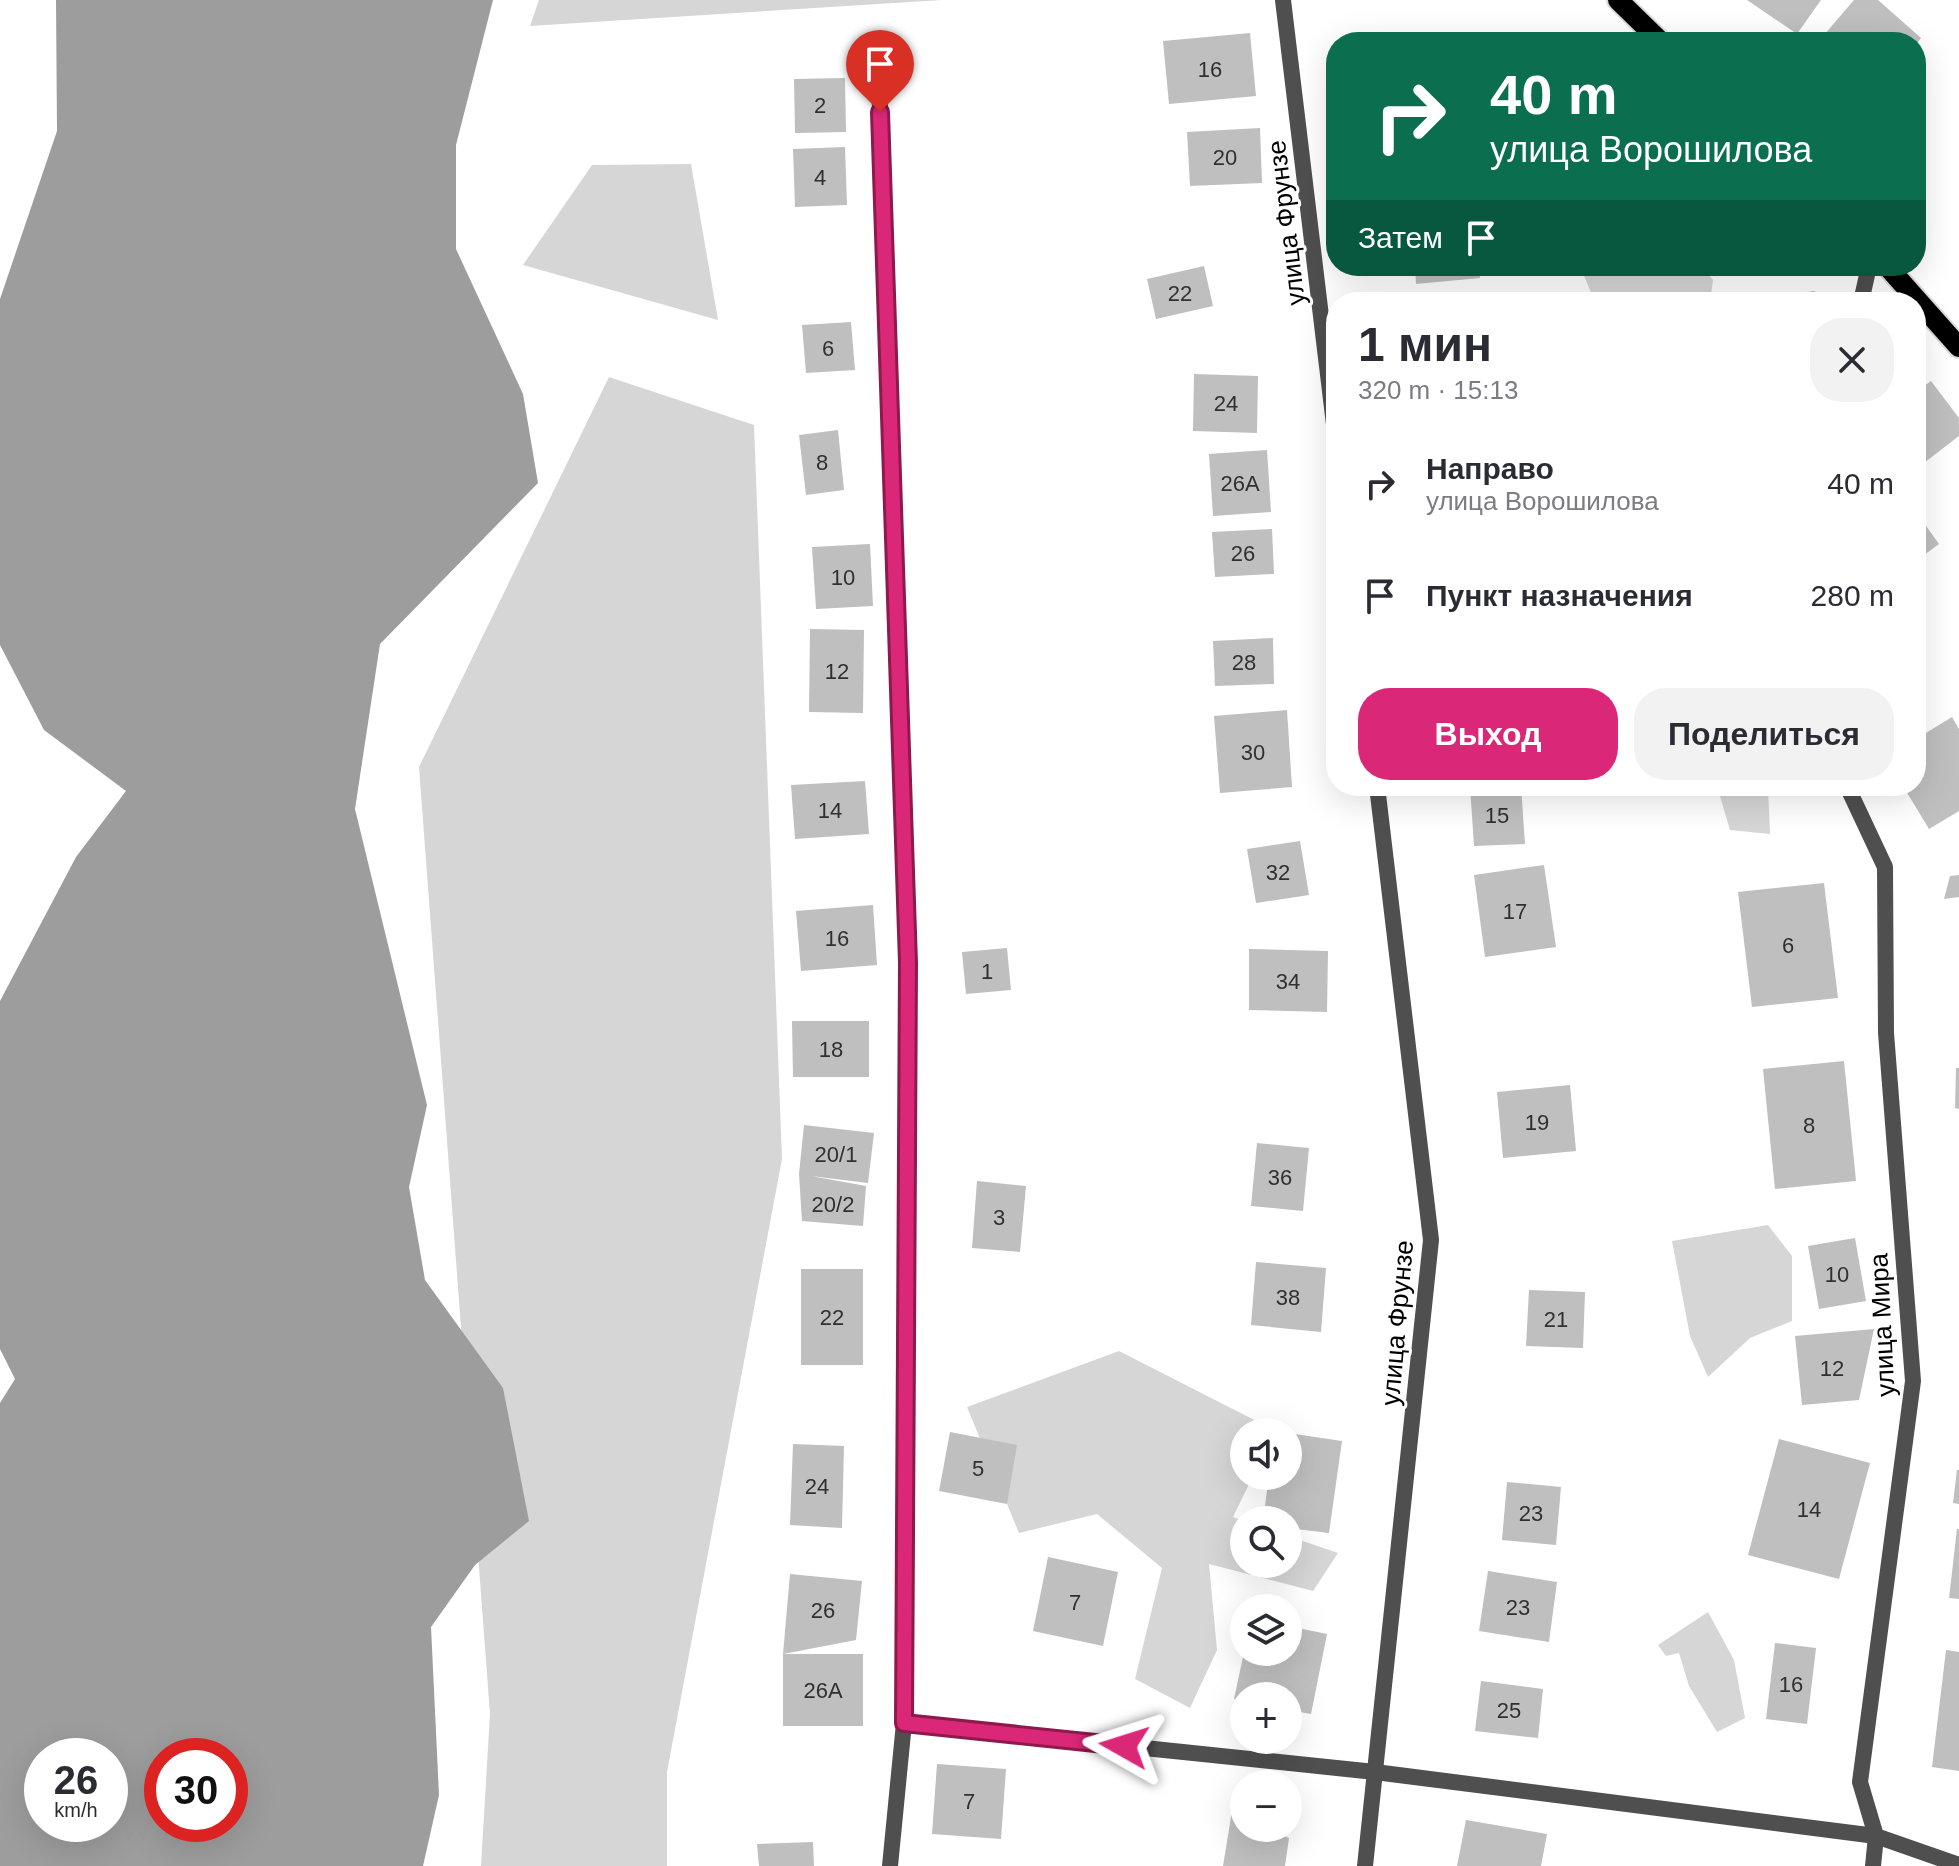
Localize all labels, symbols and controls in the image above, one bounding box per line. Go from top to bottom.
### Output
pin [846,30,914,112]
icon: arrive [858,42,902,86]
house number: 16 [1198,57,1222,82]
text: 40 m [1490,63,1618,126]
icon: right [1358,64,1462,168]
house number: 2 [814,93,826,118]
text: улица Ворошилова [1490,129,1812,170]
street label: улица Фрунзе [1261,139,1311,307]
house number: 20 [1213,145,1237,170]
house number: 4 [814,165,826,190]
icon: arrive [1459,216,1503,260]
text: Затем [1358,221,1443,254]
house number: 22 [1168,281,1192,306]
text: 1 мин [1358,318,1492,371]
button: close [1810,318,1894,402]
house number: 6 [822,336,834,361]
text: 320 m · 15:13 [1358,375,1518,405]
house number: 24 [1214,391,1238,416]
house number: 8 [816,450,828,475]
text: Направо [1426,452,1554,485]
icon: right [1358,462,1402,506]
text: 40 m [1827,467,1894,500]
house number: 26А [1220,471,1260,496]
text: улица Ворошилова [1426,486,1659,516]
house number: 26 [1231,541,1255,566]
house number: 10 [831,565,855,590]
icon: arrive [1358,574,1402,618]
text: Пункт назначения [1426,579,1693,612]
text: 280 m [1811,579,1894,612]
house number: 28 [1232,650,1256,675]
house number: 12 [825,659,849,684]
button: Выход [1358,688,1618,780]
button: Поделиться [1634,688,1894,780]
house number: 30 [1241,740,1265,765]
house number: 14 [818,798,842,823]
house number: 15 [1485,803,1509,828]
house number: 32 [1266,860,1290,885]
house number: 17 [1503,899,1527,924]
house number: 16 [825,926,849,951]
house number: 6 [1782,933,1794,958]
house number: 1 [981,959,993,984]
house number: 34 [1276,969,1300,994]
house number: 18 [819,1037,843,1062]
house number: 19 [1525,1110,1549,1135]
house number: 8 [1803,1113,1815,1138]
house number: 20/1 [815,1142,857,1167]
house number: 36 [1268,1165,1292,1190]
house number: 20/2 [812,1192,854,1217]
house number: 3 [993,1205,1005,1230]
street label: улица Фрунзе [1375,1239,1419,1407]
street label: улица Мира [1863,1252,1901,1398]
house number: 10 [1825,1262,1849,1287]
house number: 38 [1276,1285,1300,1310]
house number: 22 [820,1305,844,1330]
house number: 21 [1544,1307,1568,1332]
house number: 12 [1820,1356,1844,1381]
map controls [1230,1418,1302,1842]
button: sound [1230,1418,1302,1490]
house number: 5 [972,1456,984,1481]
house number: 24 [805,1474,829,1499]
house number: 14 [1797,1497,1821,1522]
house number: 23 [1519,1501,1543,1526]
button: search [1230,1506,1302,1578]
house number: 7 [1069,1590,1081,1615]
button: layers [1230,1594,1302,1666]
house number: 23 [1506,1595,1530,1620]
house number: 26 [811,1598,835,1623]
house number: 16 [1779,1672,1803,1697]
house number: 26А [803,1678,843,1703]
button: + [1230,1682,1302,1754]
house number: 25 [1497,1698,1521,1723]
position arrow [1082,1704,1166,1788]
speed limit sign: 30 [144,1738,248,1842]
text: 26 [54,1758,98,1802]
button: − [1230,1770,1302,1842]
house number: 7 [963,1789,975,1814]
text: km/h [54,1799,98,1821]

